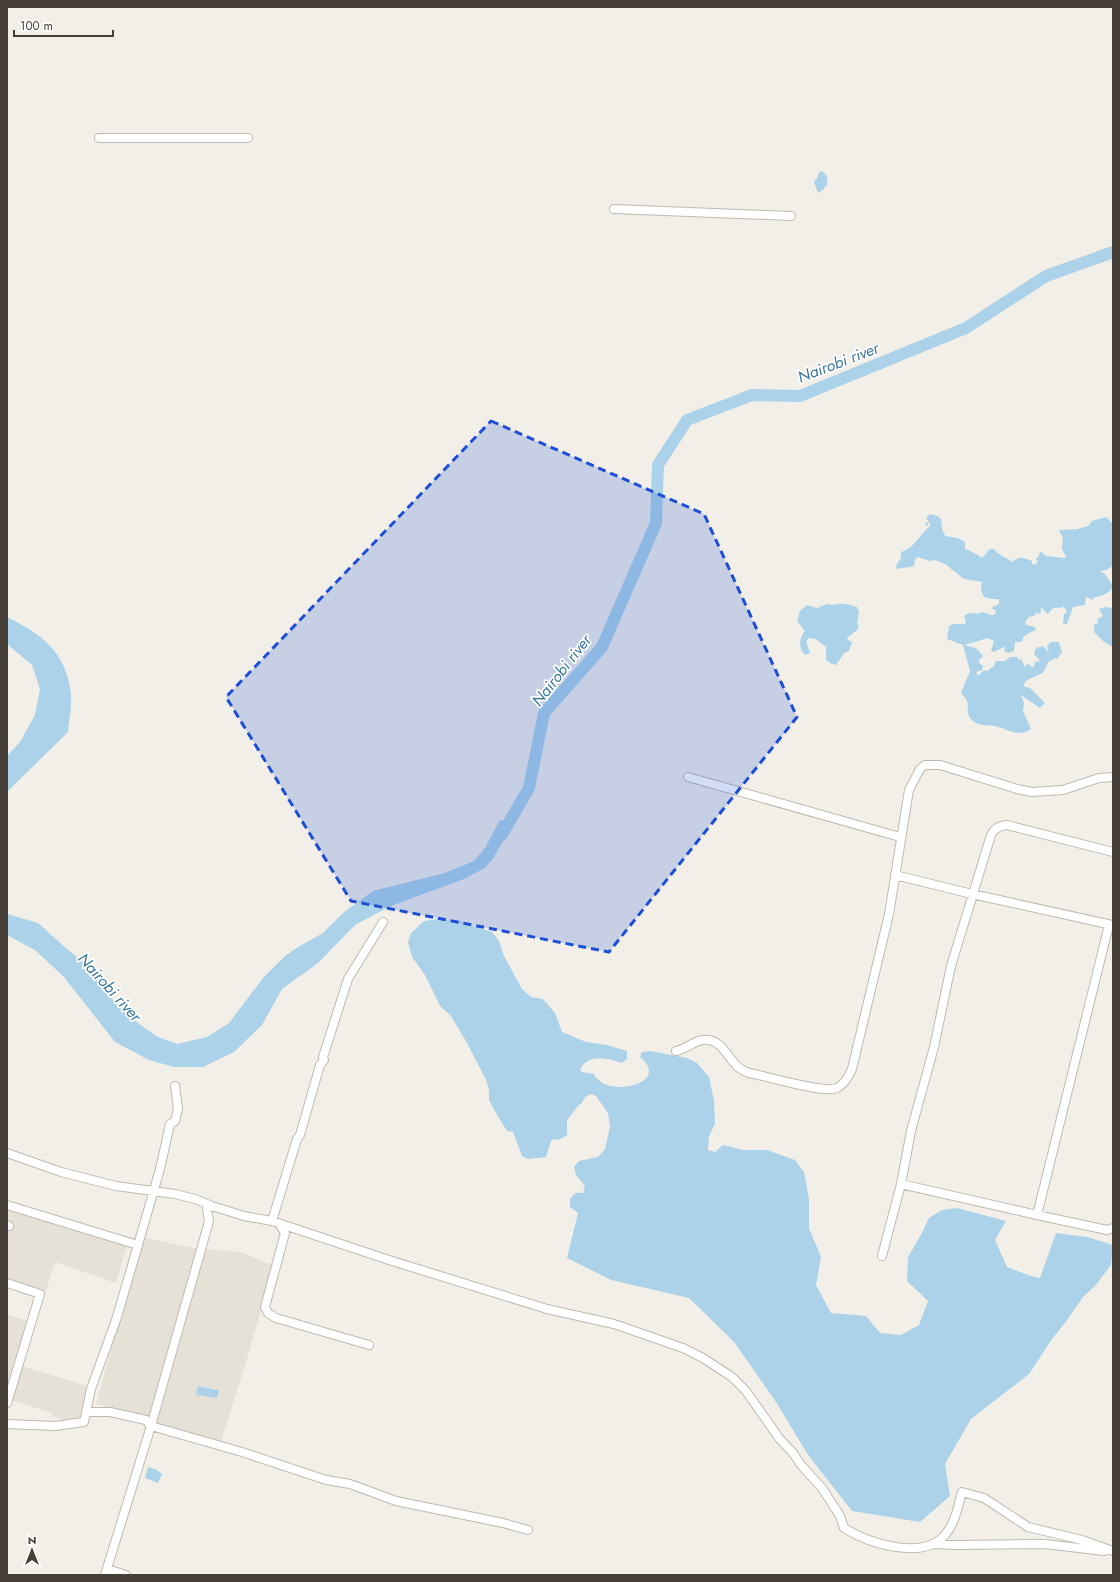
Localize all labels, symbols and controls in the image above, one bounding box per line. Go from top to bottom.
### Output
scale bar [14,12,113,38]
text: 100 m [20,17,53,35]
water label: Nairobi river [794,336,884,389]
water label: Nairobi river [526,628,598,711]
water label: Nairobi river [72,948,148,1028]
north arrow [12,1530,52,1570]
text: N [28,1532,36,1548]

